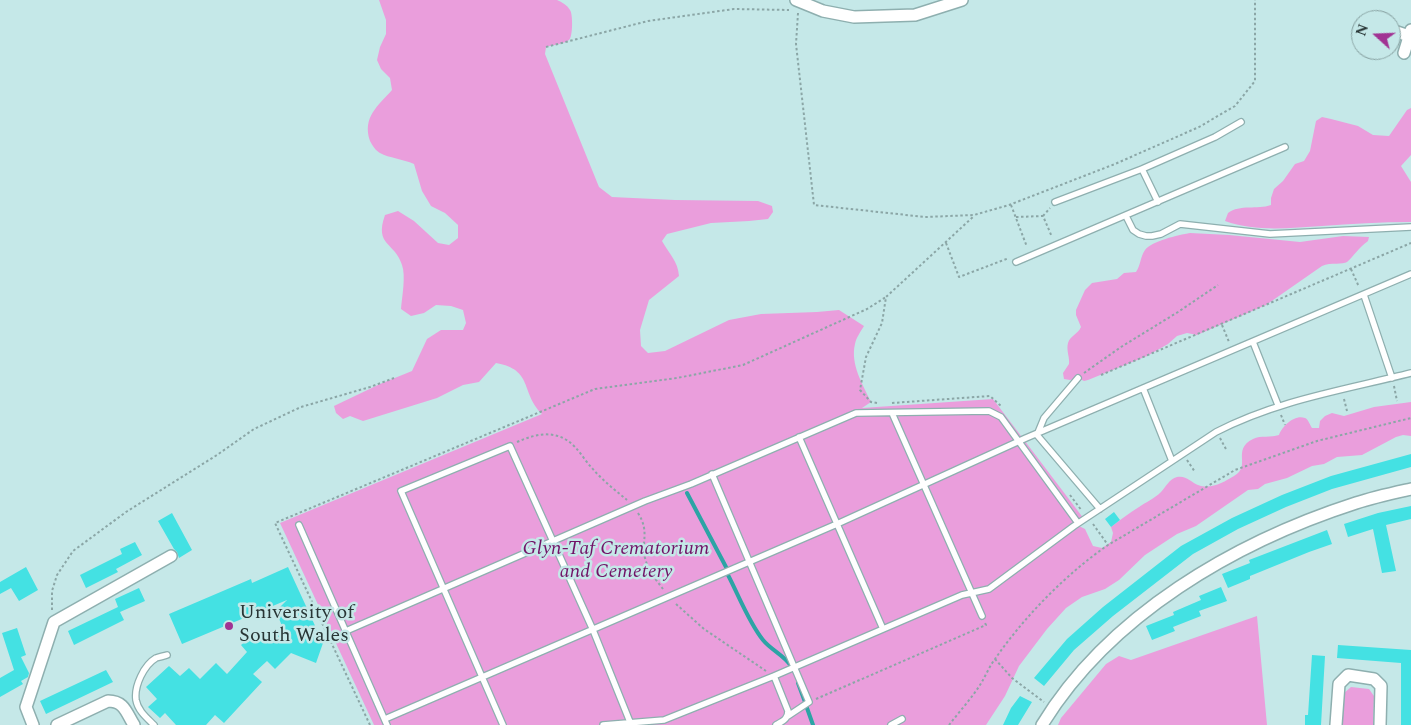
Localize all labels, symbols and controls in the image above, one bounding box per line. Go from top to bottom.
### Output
north arrow [1351,10,1401,60]
text: N [1351,21,1374,39]
park label: Glyn-Taf Crematorium and Cemetery [523,538,709,585]
place label: University of South Wales [239,602,354,649]
marker: University of South Wales [223,620,235,632]

